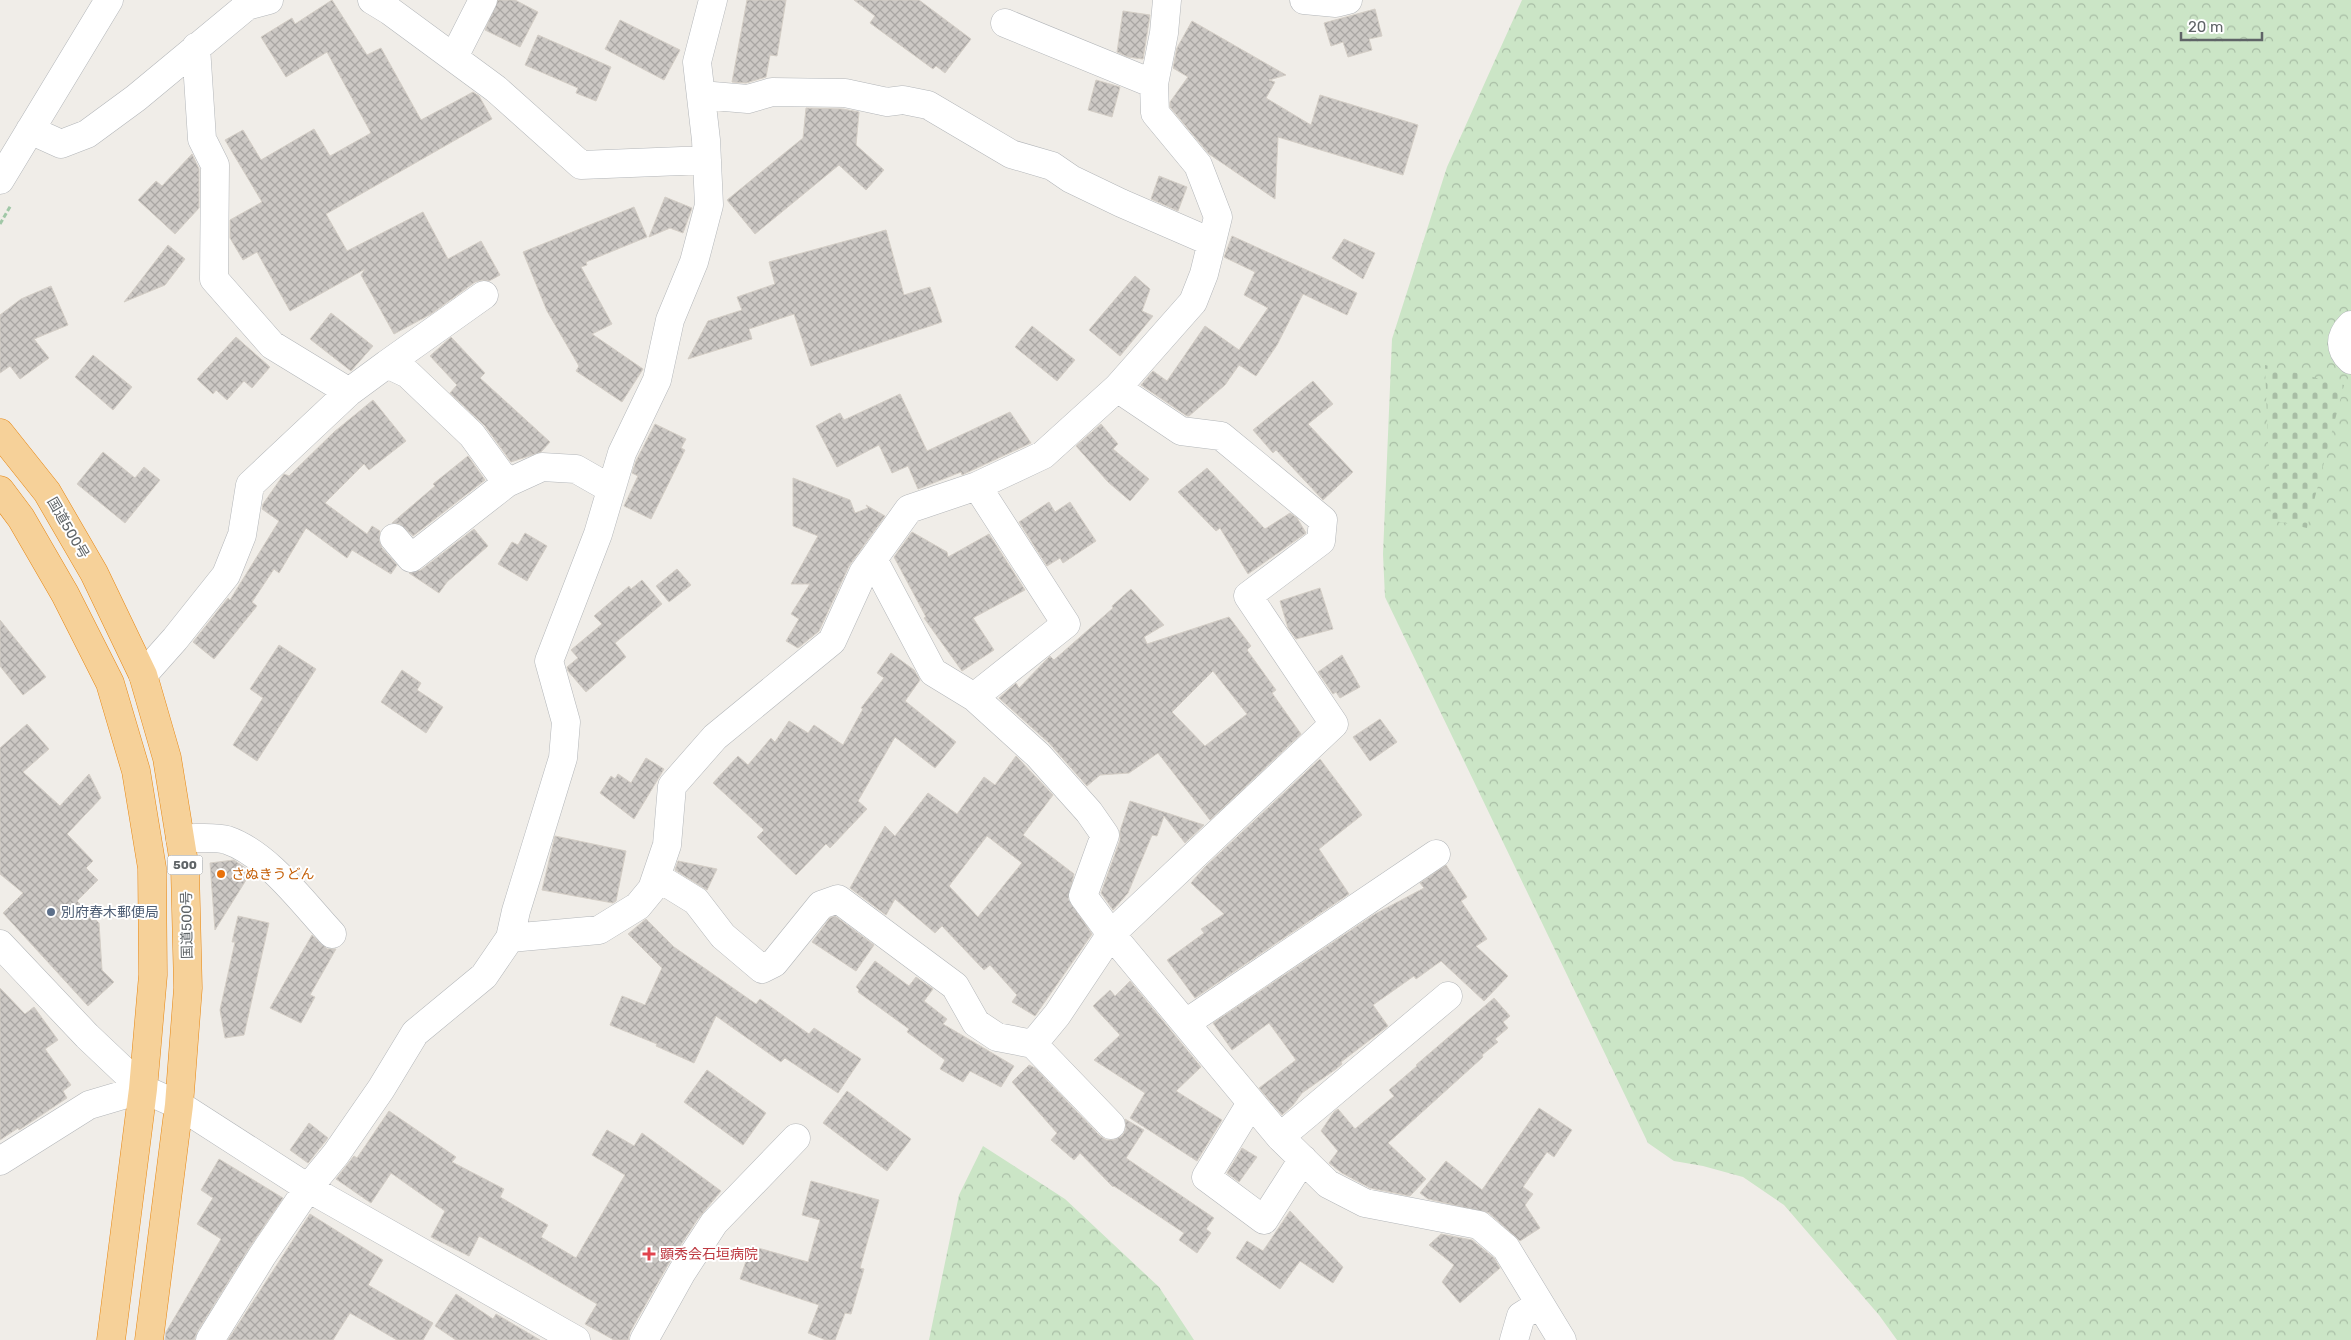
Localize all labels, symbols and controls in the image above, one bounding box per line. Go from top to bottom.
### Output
scale bar [2181,10,2262,42]
text: 20 m [2188,18,2223,36]
street label: 国道500号 [44,494,92,562]
road number: 500 [168,856,202,874]
place label: さぬきうどん [231,866,314,883]
marker: さぬきうどん [215,868,227,880]
street label: 国道500号 [178,891,196,959]
place label: 別府春木郵便局 [61,904,159,921]
marker: 別府春木郵便局 [45,906,57,918]
place label: 顕秀会石垣病院 [660,1246,758,1263]
marker: 顕秀会石垣病院 [642,1247,656,1261]

